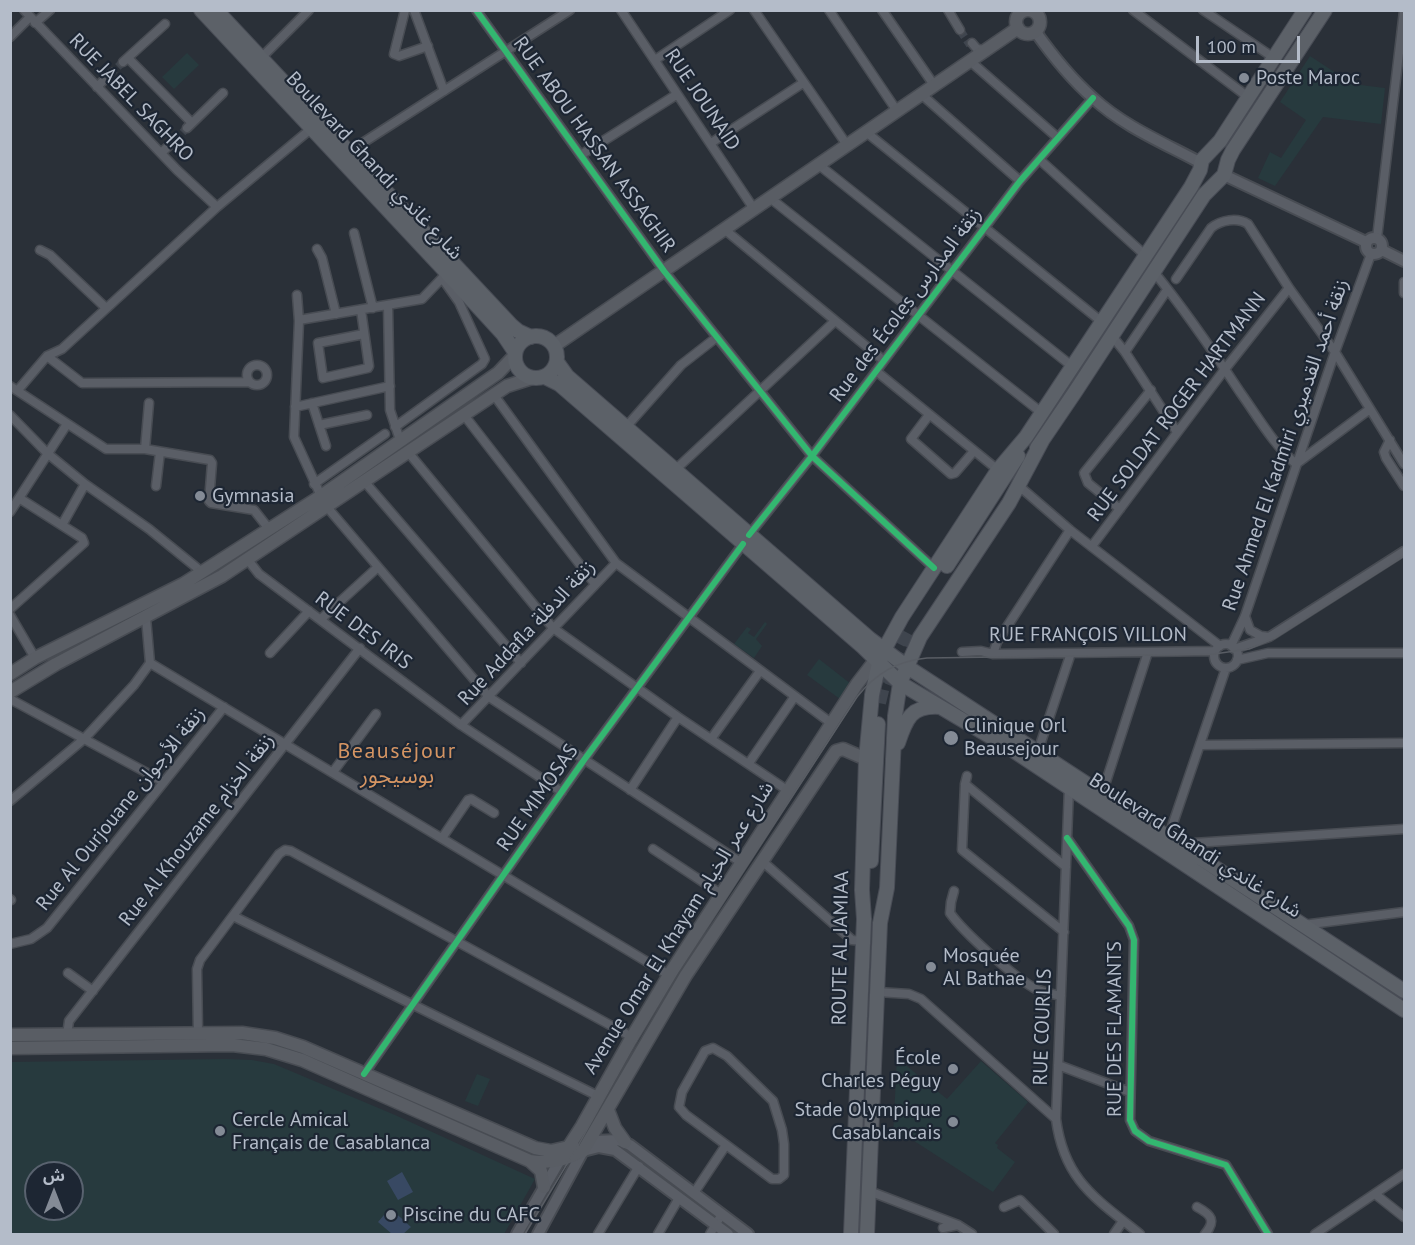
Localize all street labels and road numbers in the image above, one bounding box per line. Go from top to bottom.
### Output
street label: RUE JABEL SAGHRO [64,29,198,167]
street label: RUE ABOU HASSAN ASSAGHIR [508,32,680,258]
street label: RUE JOUNAID [659,45,745,155]
street label: Boulevard Ghandi شارع غاندي [281,67,467,265]
street label: Rue des Écoles زنقة المدارس [825,203,987,407]
street label: Rue Ahmed El Kadmiri زنقة أحمد القدميري [1218,276,1354,614]
street label: RUE SOLDAT ROGER HARTMANN [1083,287,1271,527]
street label: Rue Addafla زنقة الدفلة [453,555,601,711]
street label: RUE DES IRIS [310,587,416,675]
street label: RUE FRANÇOIS VILLON [989,623,1187,647]
street label: Rue Al Ourjouane زنقة الأرجوان [31,702,211,916]
street label: Rue Al Khouzame زنقة الخزام [114,729,280,931]
street label: RUE MIMOSAS [492,740,584,856]
street label: Boulevard Ghandi شارع غاندي [1084,768,1306,924]
street label: Avenue Omar El Khayam شارع عمر الخيام [579,777,779,1079]
street label: ROUTE AL JAMIAA [828,870,854,1026]
street label: RUE DES FLAMANTS [1103,941,1127,1117]
street label: RUE COURLIS [1029,968,1057,1086]

